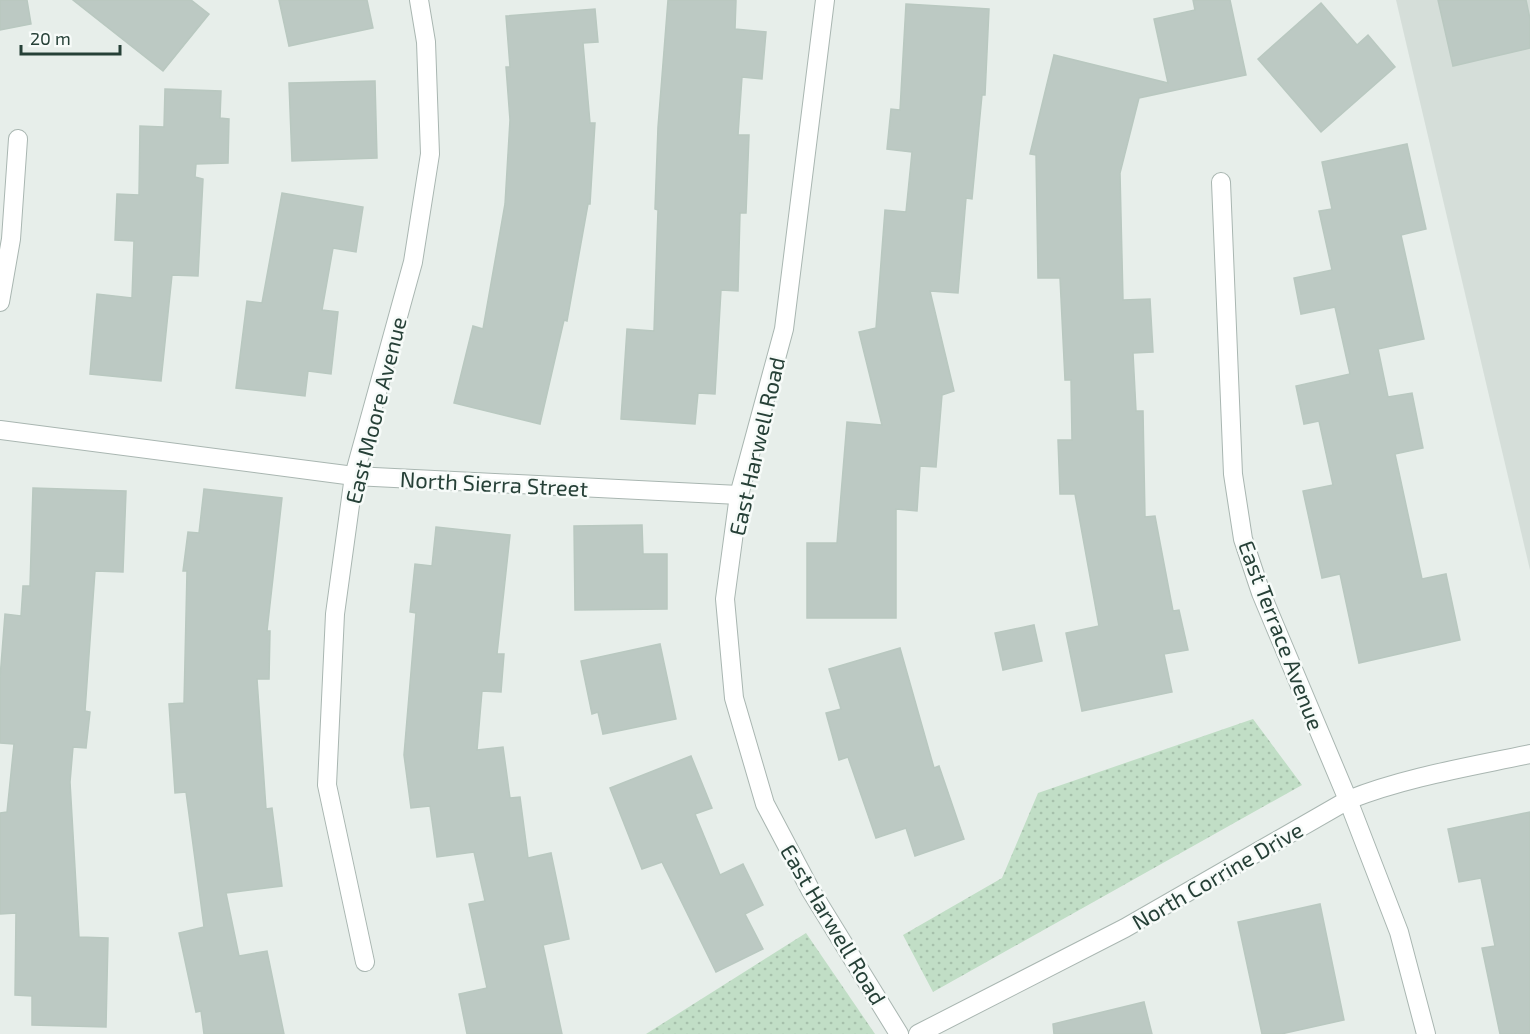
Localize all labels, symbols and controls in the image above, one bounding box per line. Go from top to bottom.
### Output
scale bar [21,18,120,56]
text: 20 m [30,27,71,49]
street label: East Moore Avenue [339,314,411,506]
street label: East Harwell Road [723,354,789,538]
street label: North Sierra Street [399,465,589,501]
street label: East Terrace Avenue [1234,537,1330,733]
street label: North Corrine Drive [1127,816,1307,934]
street label: East Harwell Road [776,839,892,1009]

